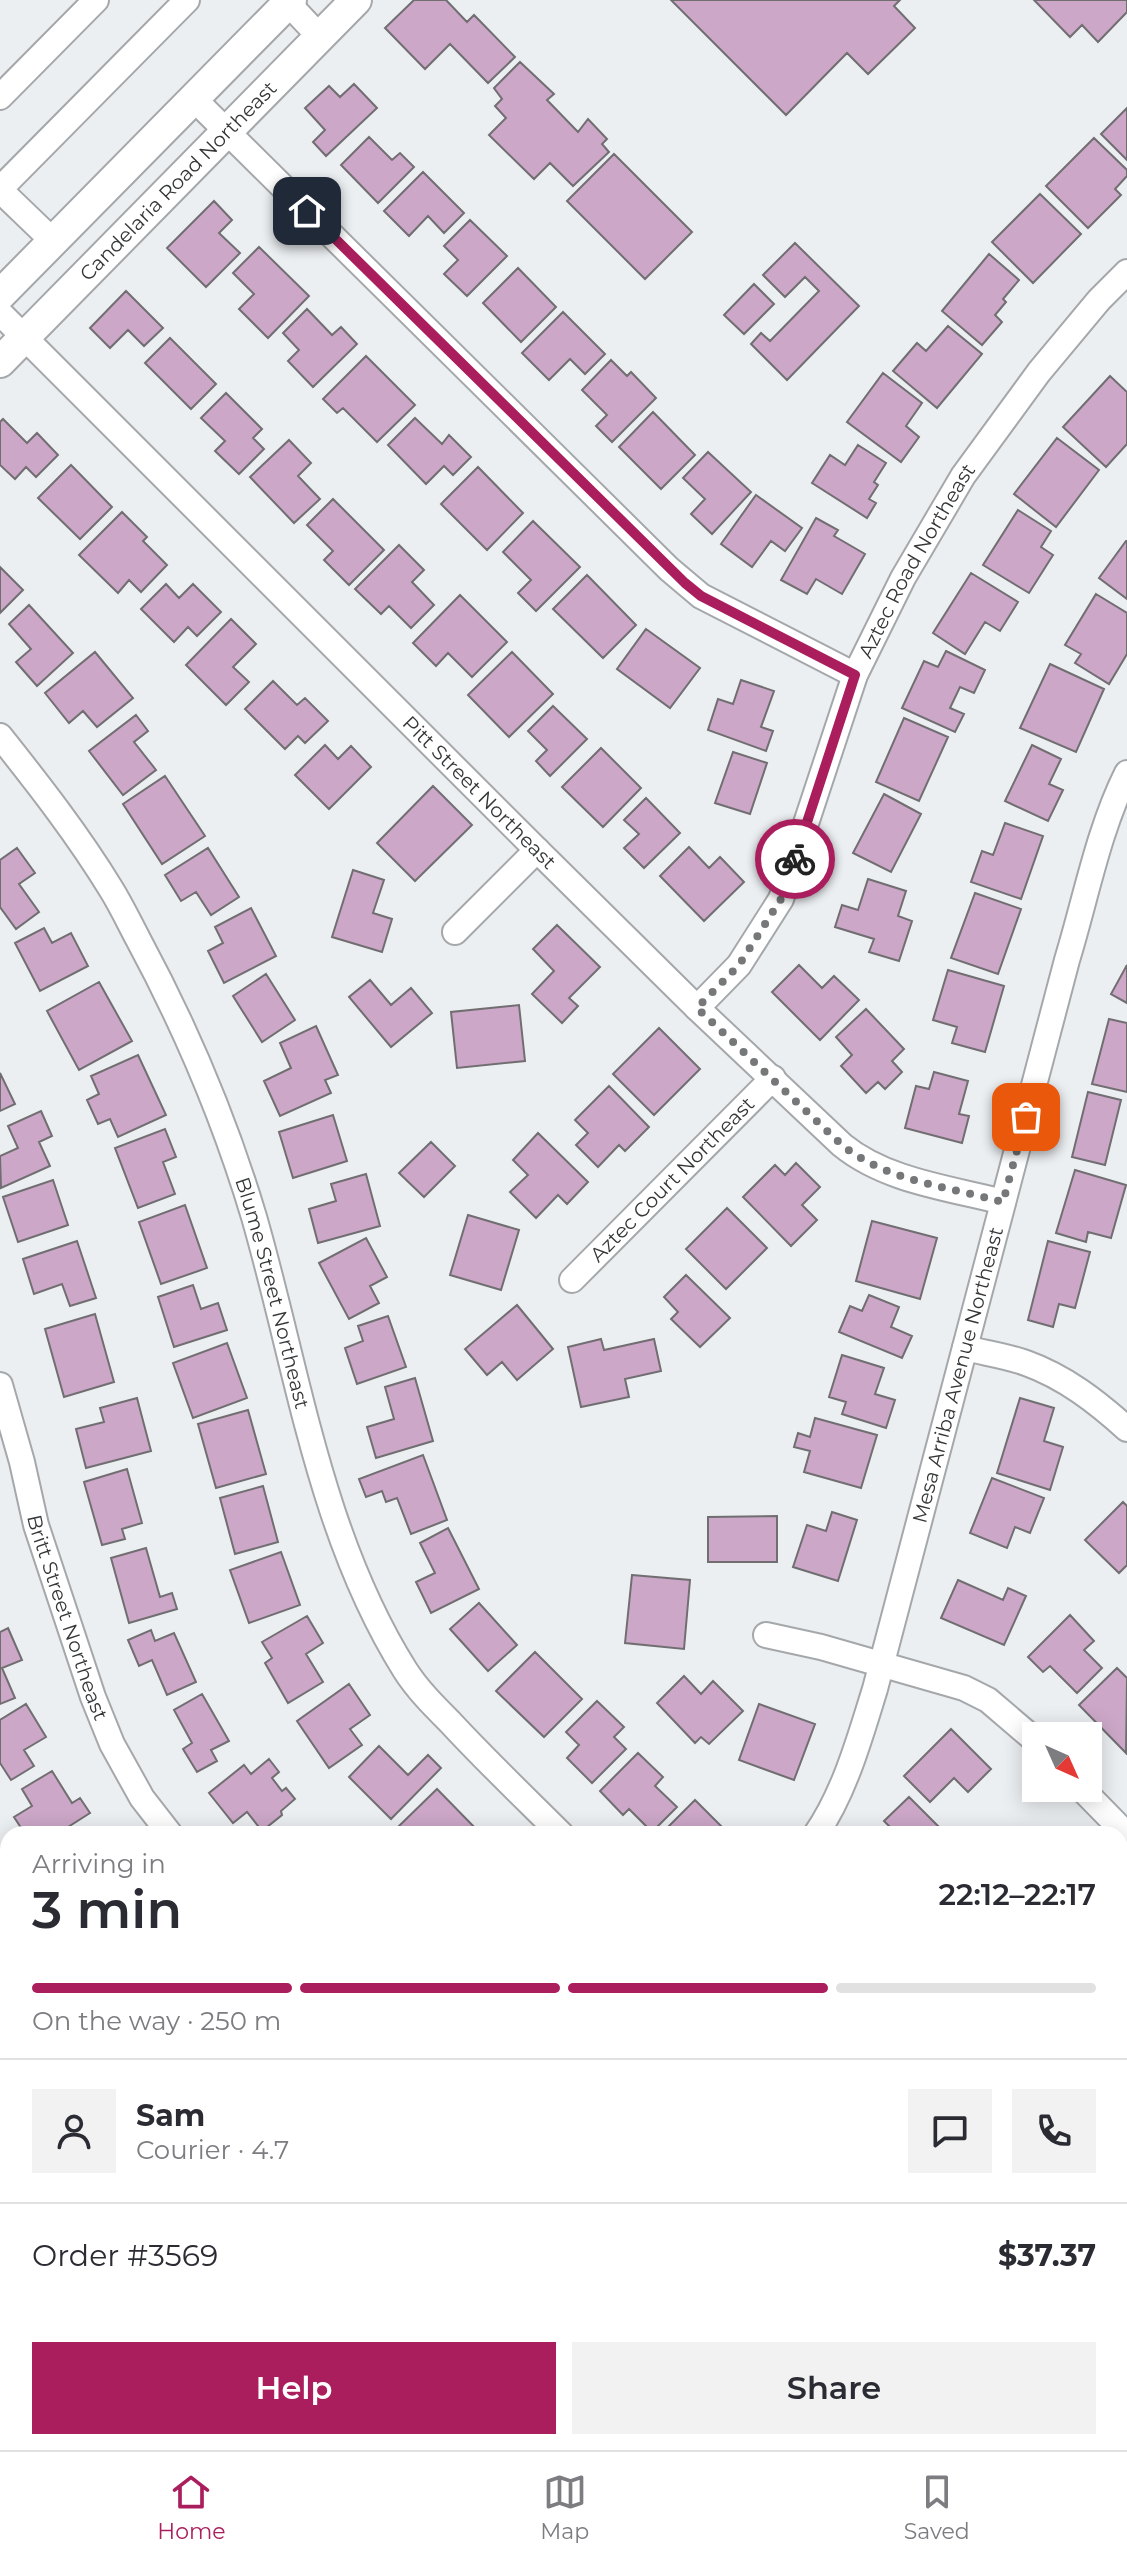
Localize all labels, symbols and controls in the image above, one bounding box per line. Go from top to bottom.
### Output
street label: Candelaria Road Northeast [75,76,281,286]
pin [273,177,341,245]
icon: home [285,189,329,233]
street label: Aztec Road Northeast [853,459,980,662]
street label: Pitt Street Northeast [398,711,561,874]
courier [755,819,835,899]
icon: bike [773,837,817,881]
pin [992,1083,1060,1151]
street label: Aztec Court Northeast [585,1092,759,1267]
icon: bag [1004,1095,1048,1139]
street label: Blume Street Northeast [230,1174,314,1411]
street label: Mesa Arriba Avenue Northeast [907,1224,1008,1525]
street label: Britt Street Northeast [22,1512,113,1724]
north arrow [1022,1722,1102,1802]
map controls [1022,1722,1102,1802]
text: Arriving in [32,1848,166,1880]
text: 22:12–22:17 [939,1876,1096,1913]
text: 3 min [32,1878,182,1941]
text: On the way · 250 m [32,2005,281,2037]
button: person [32,2089,116,2173]
button: chat [908,2089,992,2173]
button: phone [1012,2089,1096,2173]
text: Sam [136,2097,205,2134]
text: Courier · 4.7 [136,2134,289,2166]
text: Order #3569 [32,2237,218,2274]
text: $37.37 [998,2237,1096,2274]
button: Help [32,2342,556,2434]
button: Share [572,2342,1096,2434]
tab: Home [157,2470,226,2545]
tab: Map [540,2470,589,2545]
tab: Saved [904,2470,970,2545]

